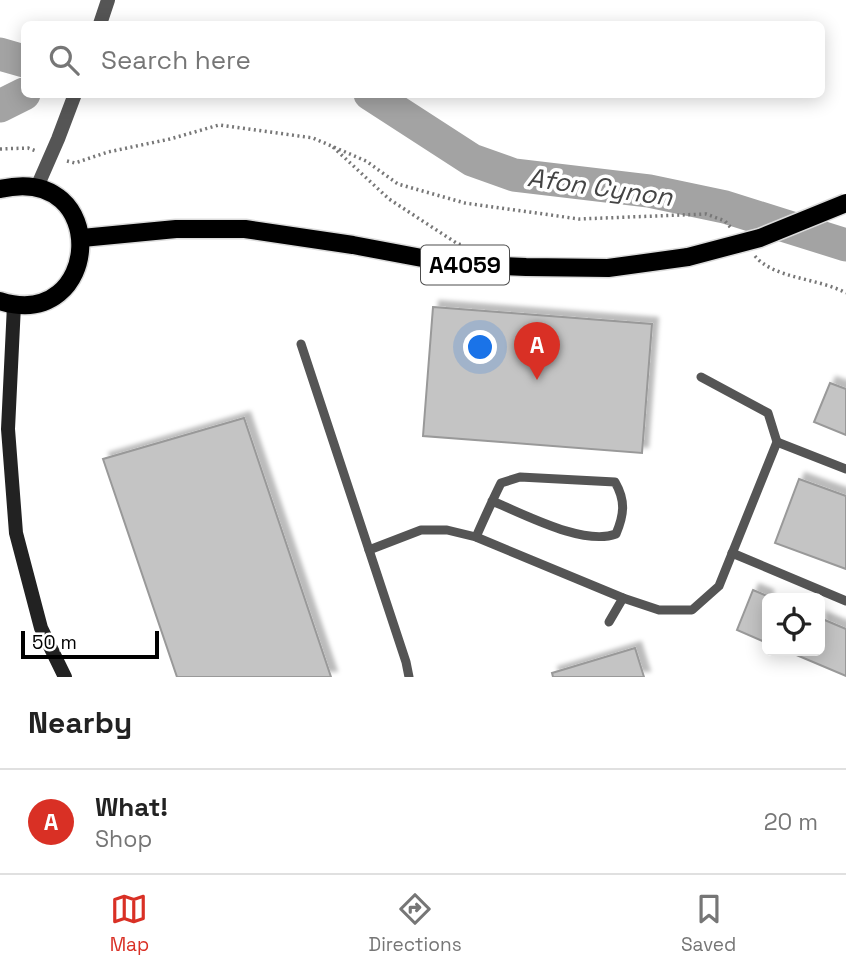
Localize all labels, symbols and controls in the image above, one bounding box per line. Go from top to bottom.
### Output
search box [21,21,825,98]
icon: search [45,41,83,79]
text: Search here [101,43,251,77]
water label: Afon Cynon [525,160,676,214]
road number: A4059 [421,246,509,284]
pin: A [514,322,560,380]
your location [463,330,497,364]
map controls [762,593,825,656]
button: locate [762,593,825,656]
scale bar [21,628,159,660]
text: 50 m [32,630,77,655]
text: Nearby [28,703,132,742]
text: What! [95,790,168,824]
text: A [44,807,58,837]
text: 20 m [764,807,818,837]
text: Shop [95,824,152,854]
tab: Map [110,890,149,957]
tab: Directions [369,890,462,957]
tab: Saved [681,890,736,957]

